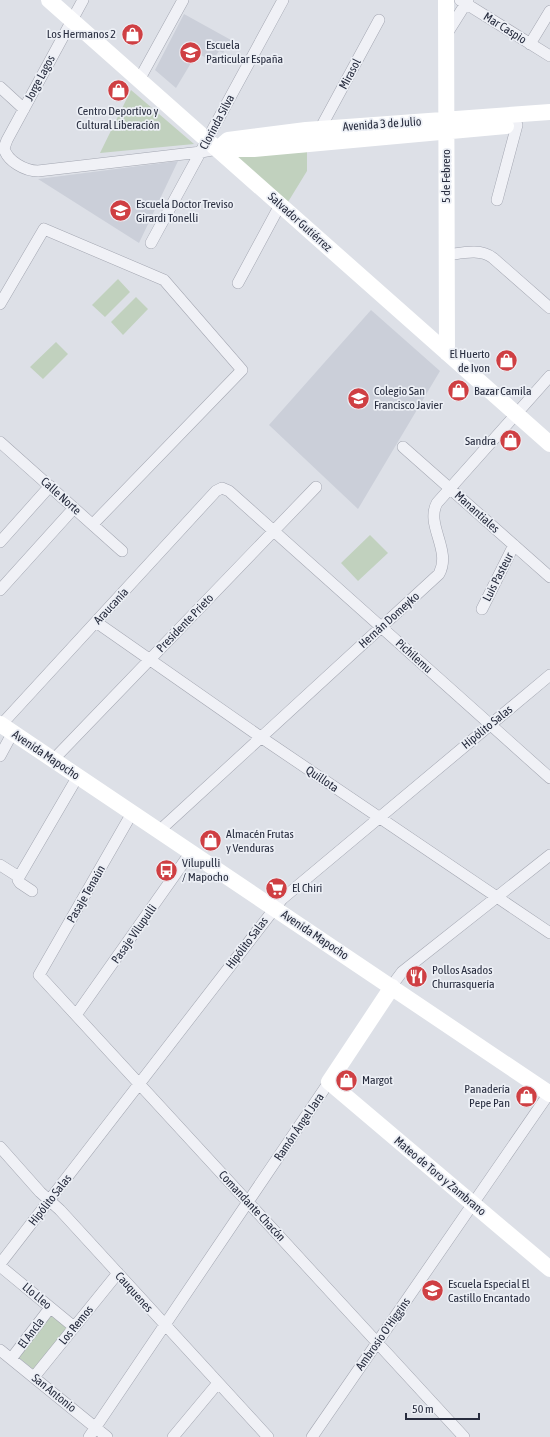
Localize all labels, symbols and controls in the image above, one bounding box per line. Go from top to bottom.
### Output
street label: Mar Caspio [481,9,529,47]
shop icon: Los Hermanos 2 [119,21,145,47]
place label: Los Hermanos 2 [47,27,116,41]
place label: Escuela Particular España [206,38,283,66]
school or university icon: Escuela Particular España [178,39,204,65]
street label: Jorge Lagos [22,53,58,103]
street label: Mirasol [336,56,364,92]
shop icon: Centro Deportivo y Cultural Liberación [105,77,131,103]
street label: Clorinda Silva [197,92,237,152]
place label: Centro Deportivo y Cultural Liberación [76,104,160,132]
street label: Avenida 3 de Julio [342,114,422,134]
street label: 5 de Febrero [439,149,453,203]
street label: Salvador Gutiérrez [265,190,335,255]
place label: Escuela Doctor Treviso Girardi Tonelli [136,197,234,225]
school or university icon: Escuela Doctor Treviso Girardi Tonelli [108,198,134,224]
place label: El Huerto de Ivon [449,347,490,375]
shop icon: El Huerto de Ivon [493,348,519,374]
shop icon: Bazar Camila [445,378,471,404]
place label: Colegio San Francisco Javier [374,384,443,412]
place label: Bazar Camila [474,384,532,398]
school or university icon: Colegio San Francisco Javier [345,385,371,411]
shop icon: Sandra [498,428,524,454]
place label: Sandra [465,434,496,448]
street label: Calle Norte [38,474,84,518]
street label: Manantiales [452,488,502,536]
street label: Luis Pasteur [480,550,516,604]
street label: Araucanía [91,585,131,627]
street label: Hernán Domeyko [356,589,422,651]
street label: Presidente Prieto [154,591,217,655]
street label: Pichilemu [393,636,435,676]
street label: Hipólito Salas [459,702,515,752]
street label: Avenida Mapocho [10,727,83,783]
street label: Quillota [303,763,341,795]
place label: Almacén Frutas y Venduras [226,827,294,855]
shop icon: Almacén Frutas y Venduras [197,828,223,854]
place label: Vilupulli / Mapocho [182,856,229,884]
bus stop icon: Vilupulli / Mapocho [154,857,180,883]
street label: Pasaje Tenaún [64,863,108,925]
supermarket icon: El Chiri [264,875,290,901]
place label: El Chiri [292,881,322,895]
street label: Pasaje Vilupulli [108,902,160,966]
street label: Avenida Mapocho [279,907,352,963]
street label: Hipólito Salas [223,914,271,972]
place label: Pollos Asados Churrasquería [432,963,495,991]
restaurant icon: Pollos Asados Churrasquería [404,964,430,990]
shop icon: Margot [334,1067,360,1093]
place label: Margot [362,1073,393,1087]
place label: Panadería Pepe Pan [464,1082,510,1110]
shop icon: Panadería Pepe Pan [513,1083,539,1109]
street label: Ramón Ángel Jara [271,1091,327,1163]
street label: Mateo de Toro y Zambrano [391,1133,489,1219]
street label: Comandante Chacón [216,1168,288,1244]
street label: Hipólito Salas [26,1172,74,1228]
street label: Cauquenes [112,1269,156,1315]
place label: Escuela Especial El Castillo Encantado [448,1277,531,1305]
school or university icon: Escuela Especial El Castillo Encantado [420,1278,446,1304]
street label: Llo Lleo [20,1280,55,1312]
street label: Ambrosio O'Higgins [353,1295,413,1373]
street label: Los Remos [56,1303,96,1347]
street label: El Ancla [15,1315,47,1351]
street label: San Antonio [29,1371,79,1415]
scale bar [406,1395,479,1421]
text: 50 m [412,1402,434,1416]

